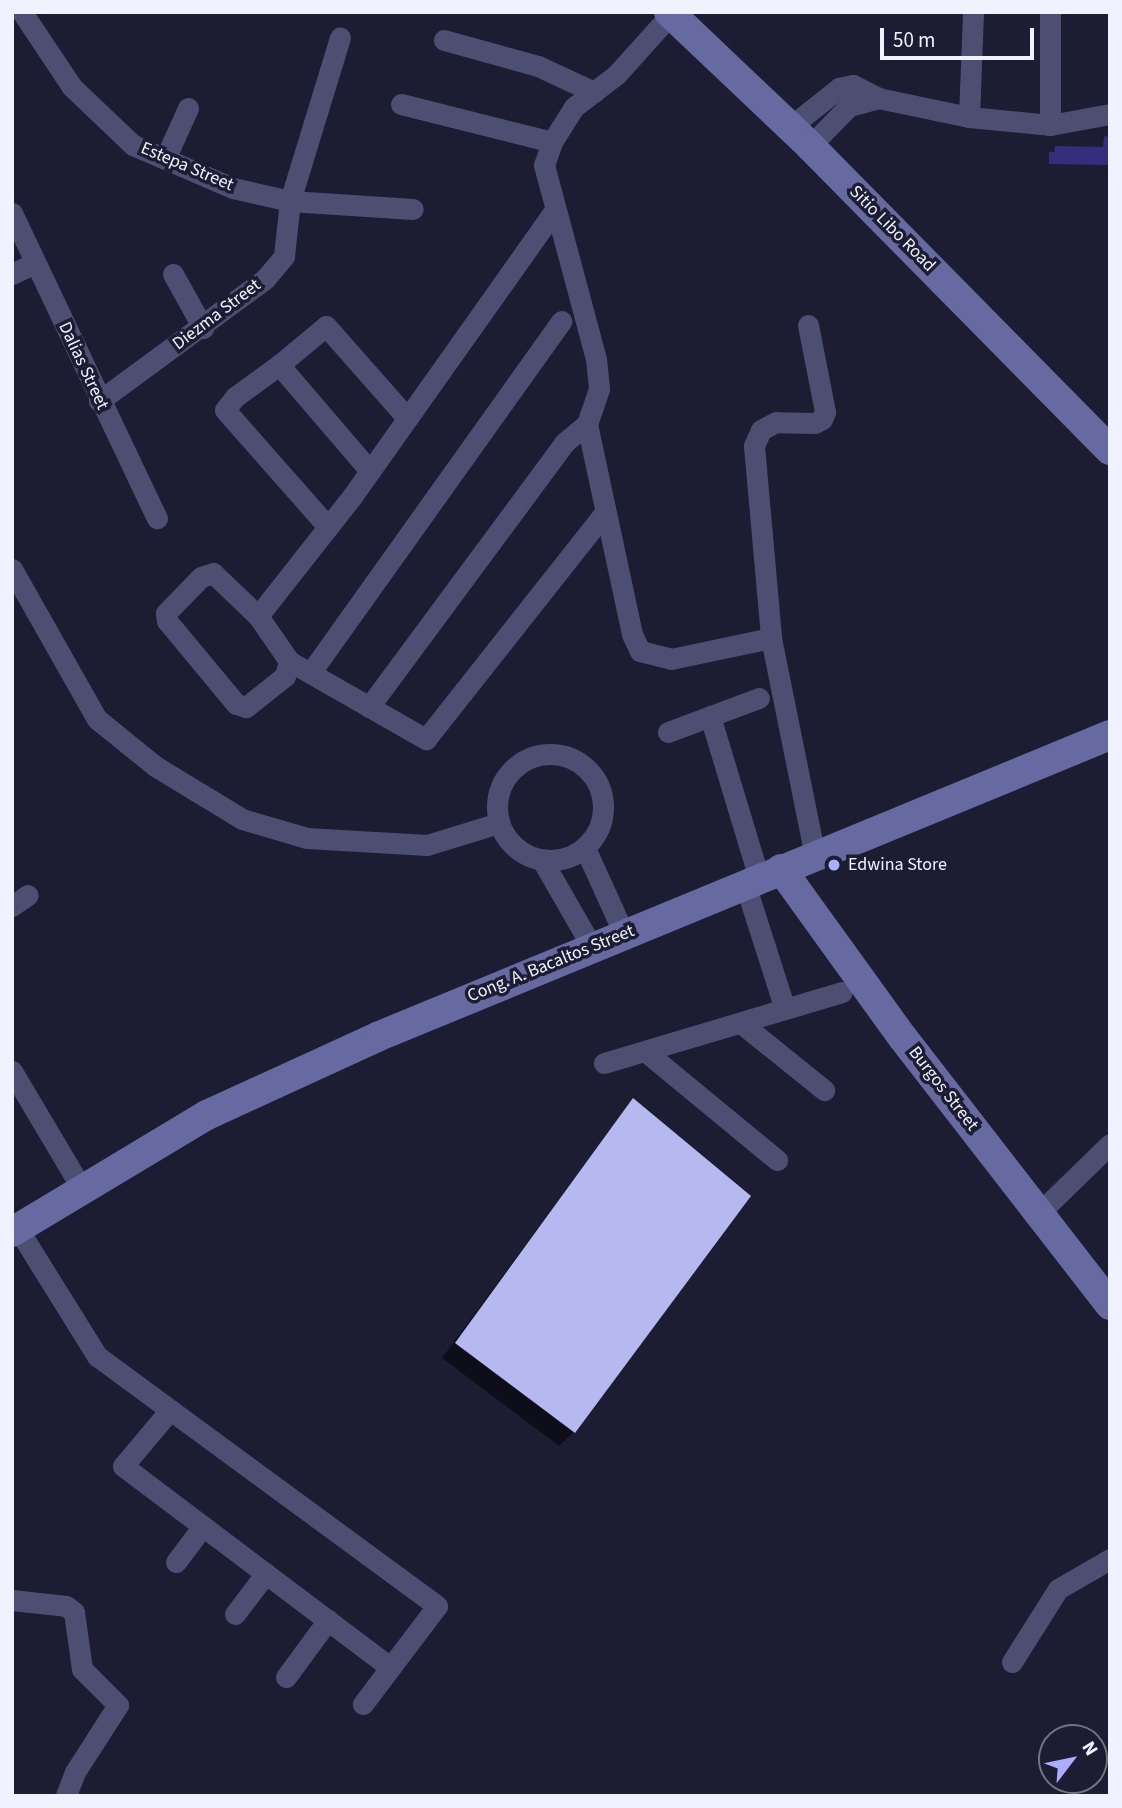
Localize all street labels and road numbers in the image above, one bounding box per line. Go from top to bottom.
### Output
street label: Estepa Street [137,138,237,196]
street label: Sitio Libo Road [844,181,940,277]
street label: Diezma Street [169,275,265,355]
street label: Dalias Street [53,319,113,413]
street label: Cong. A. Bacaltos Street [464,921,638,1007]
street label: Burgos Street [903,1042,983,1136]

